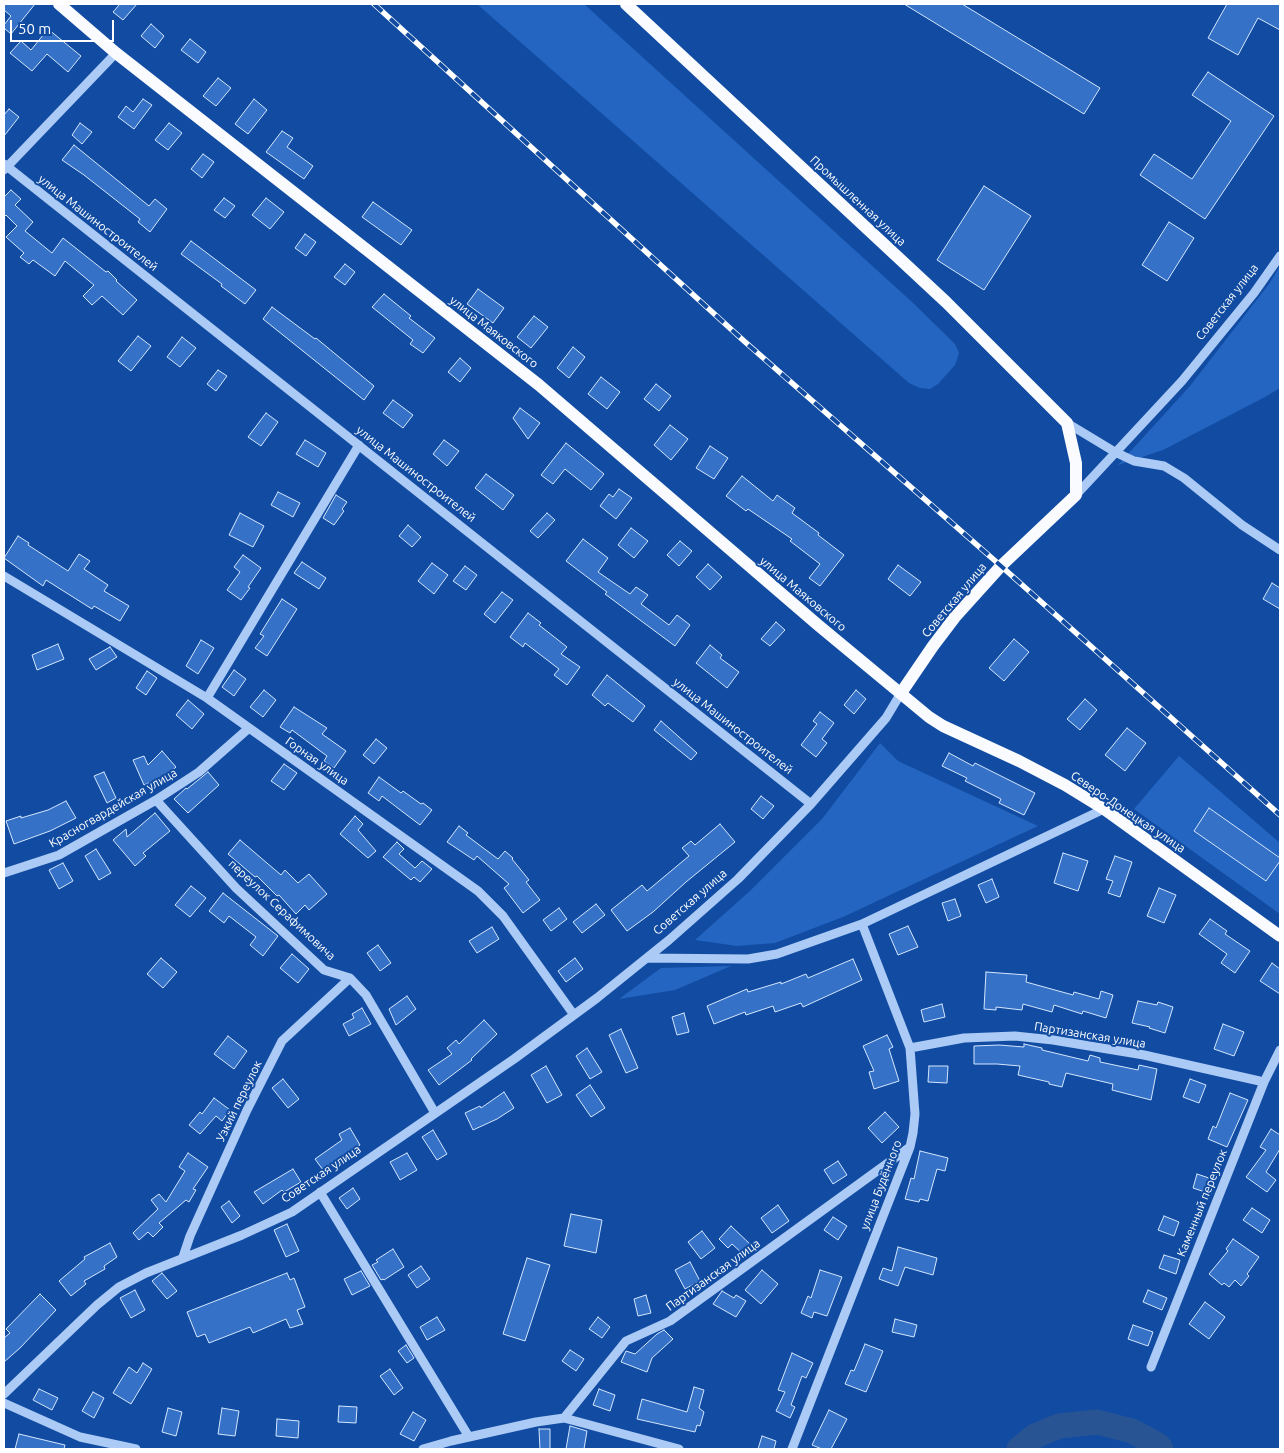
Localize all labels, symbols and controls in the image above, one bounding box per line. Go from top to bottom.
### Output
scale bar [12,10,116,42]
text: 50 m [18,20,51,37]
street label: Промышленная улица [807,153,909,249]
street label: улица Машиностроителей [35,172,161,274]
street label: Советская улица [1193,261,1261,343]
street label: улица Маяковского [447,293,541,371]
street label: улица Машиностроителей [353,423,479,525]
street label: улица Маяковского [757,554,849,634]
street label: Советская улица [919,560,989,640]
street label: улица Машиностроителей [670,675,796,777]
street label: Горная улица [283,734,351,788]
street label: Красногвардейская улица [46,765,180,851]
street label: Северо-Донецкая улица [1068,768,1188,856]
street label: переулок Серафимовича [226,857,338,963]
street label: Советская улица [650,866,730,938]
street label: Партизанская улица [1033,1019,1147,1051]
street label: Узкий переулок [213,1058,265,1144]
street label: улица Будённого [857,1138,905,1232]
street label: Советская улица [278,1142,364,1206]
street label: Каменный переулок [1174,1147,1230,1259]
street label: Партизанская улица [663,1236,763,1314]

